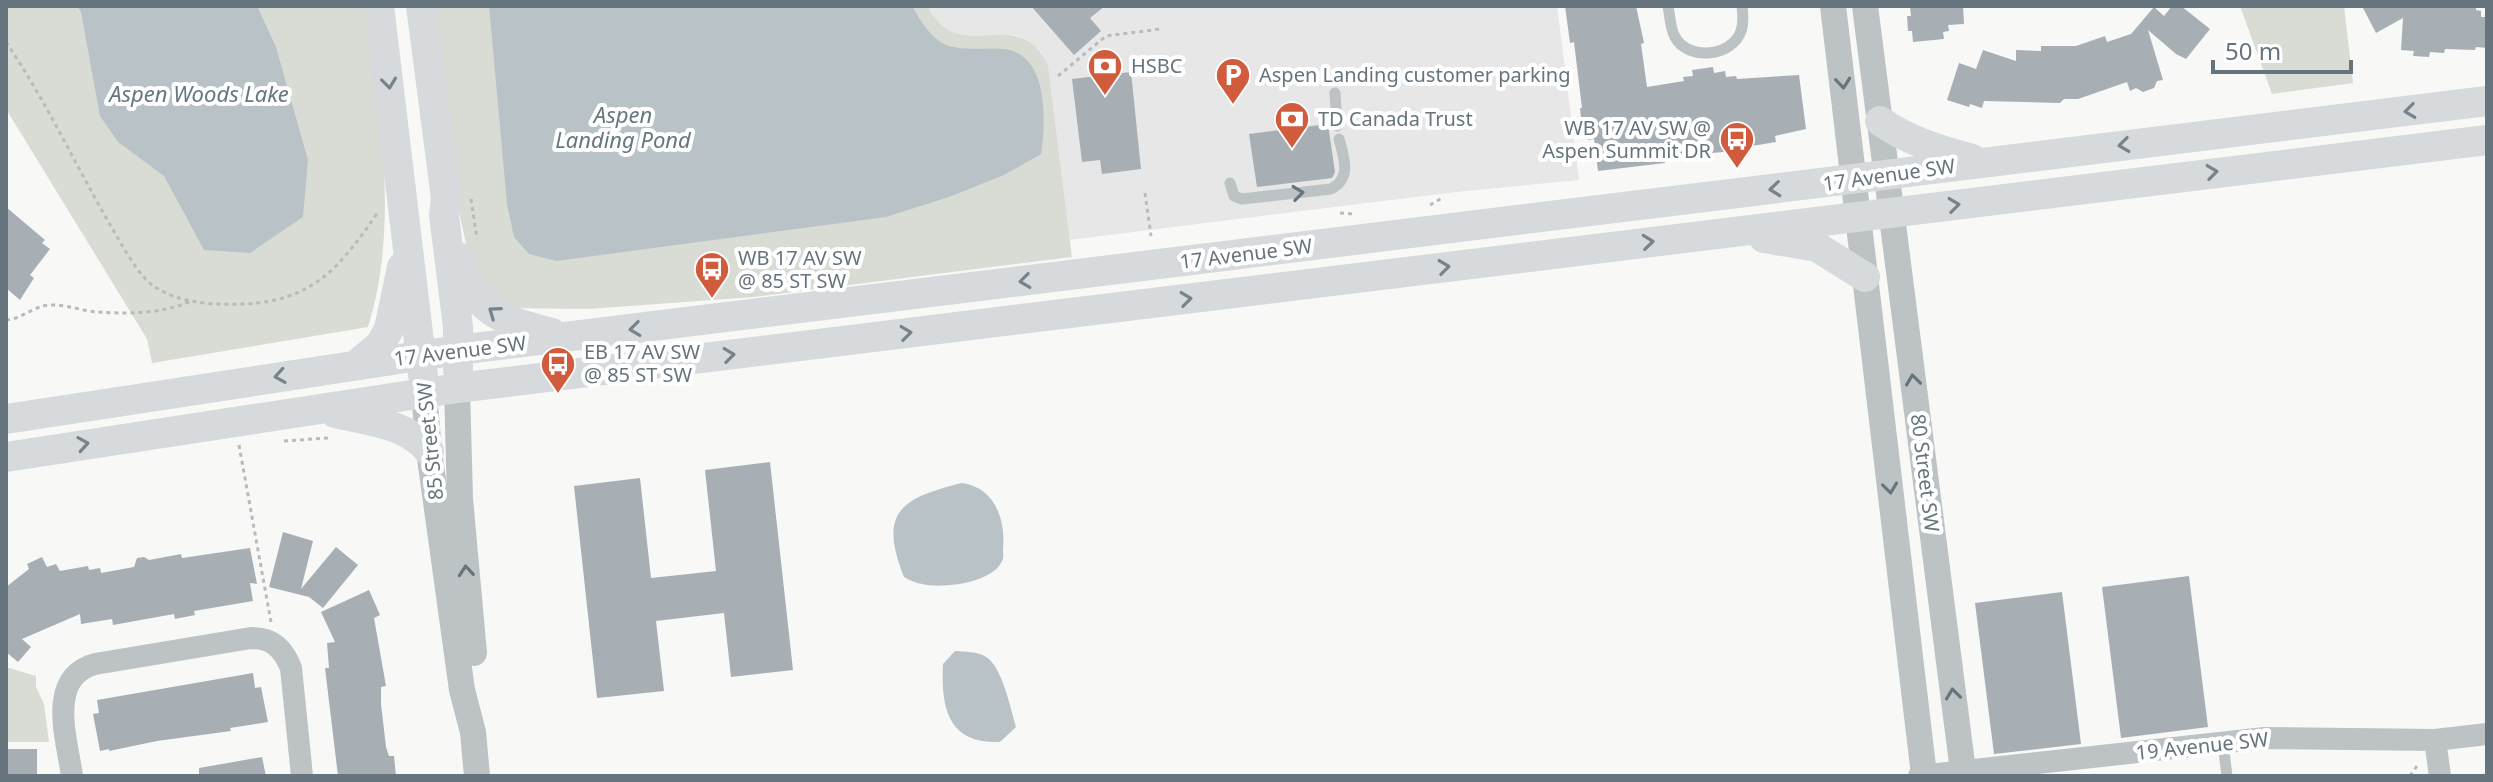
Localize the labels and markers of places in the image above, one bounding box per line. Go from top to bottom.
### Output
bank icon: HSBC [1086,47,1124,97]
place label: HSBC [1131,52,1183,79]
parking icon: Aspen Landing customer parking [1214,56,1252,106]
place label: Aspen Landing customer parking [1259,61,1570,88]
bank icon: TD Canada Trust [1273,100,1311,150]
place label: TD Canada Trust [1318,105,1473,132]
place label: WB 17 AV SW @ Aspen Summit DR [1542,114,1712,164]
bus stop icon: WB 17 AV SW @ Aspen Summit DR [1718,120,1756,170]
place label: WB 17 AV SW @ 85 ST SW [738,244,862,294]
bus stop icon: WB 17 AV SW @ 85 ST SW [693,250,731,300]
place label: EB 17 AV SW @ 85 ST SW [584,338,701,388]
bus stop icon: EB 17 AV SW @ 85 ST SW [539,345,577,395]

